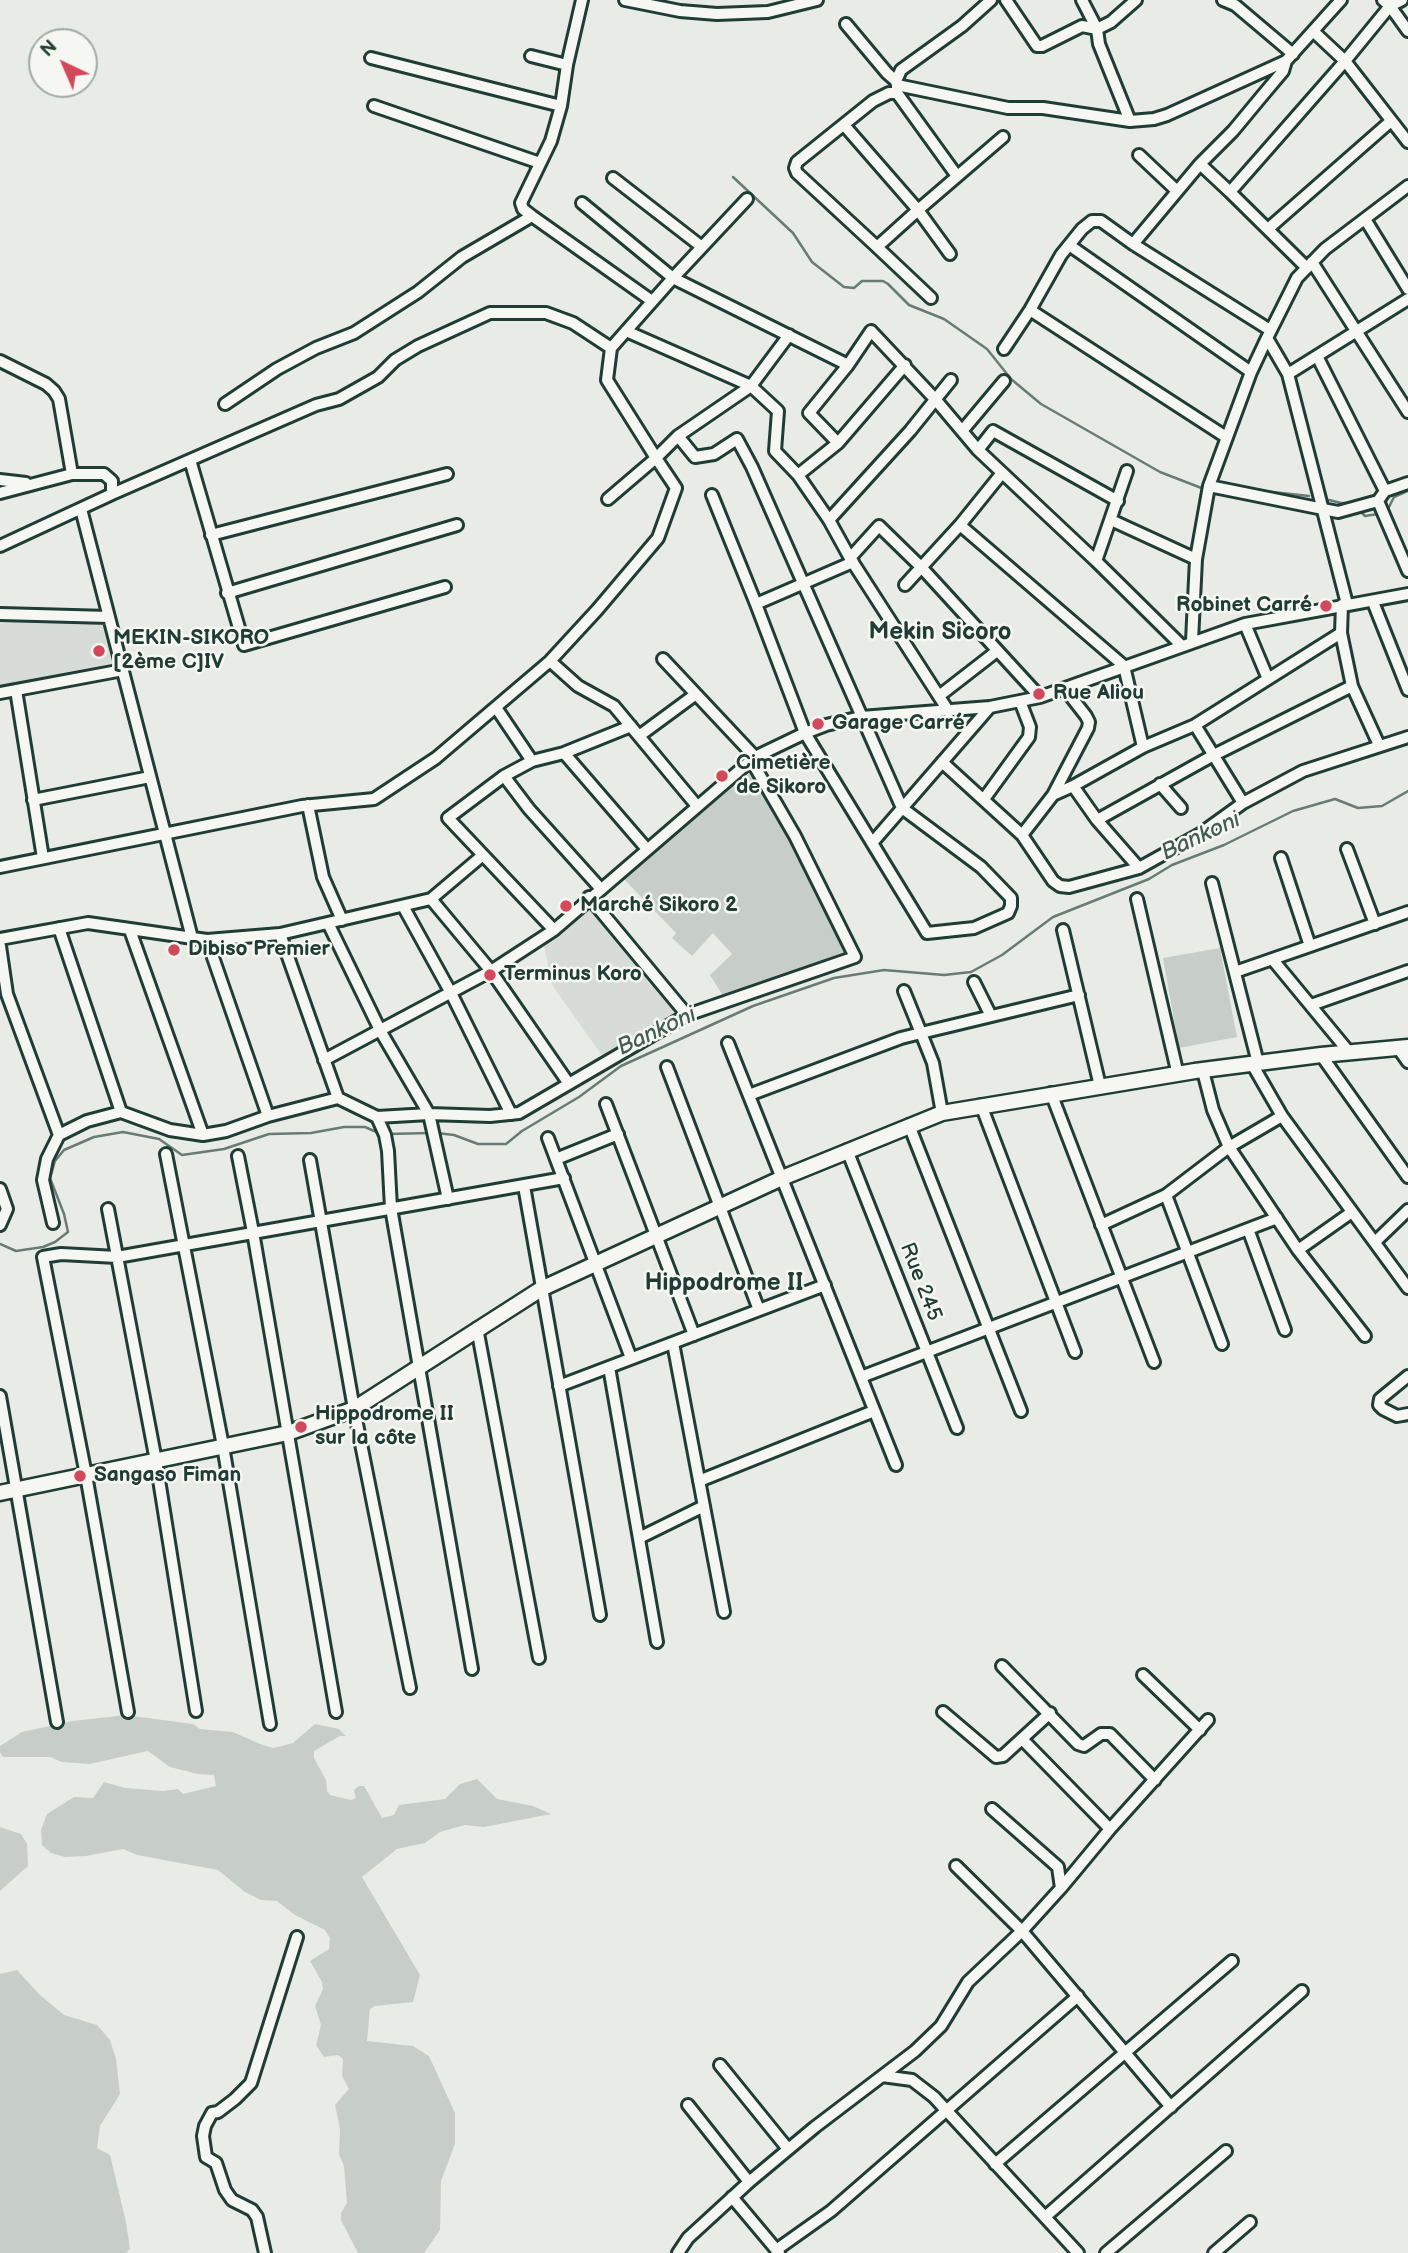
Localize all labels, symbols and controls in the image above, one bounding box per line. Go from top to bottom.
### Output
north arrow [28,28,98,98]
text: N [36,36,63,62]
place label: Robinet Carré [1176,593,1312,619]
marker: Robinet Carré [1318,598,1334,614]
district label: Mekin Sicoro [869,619,1011,647]
place label: MEKIN-SIKORO [2ème C]IV [113,626,269,676]
marker: MEKIN-SIKORO [2ème C]IV [91,643,107,659]
place label: Rue Aliou [1053,681,1144,707]
marker: Rue Aliou [1031,686,1047,702]
place label: Garage Carré [832,711,965,737]
marker: Garage Carré [810,716,826,732]
place label: Cimetière de Sikoro [736,751,830,801]
marker: Cimetière de Sikoro [714,768,730,784]
water label: Bankoni [1157,807,1245,867]
place label: Marché Sikoro 2 [580,893,738,919]
marker: Marché Sikoro 2 [558,898,574,914]
place label: Dibiso Premier [188,937,330,963]
marker: Dibiso Premier [166,942,182,958]
place label: Terminus Koro [504,962,642,988]
marker: Terminus Koro [482,967,498,983]
water label: Bankoni [613,1002,701,1062]
street label: Rue 245 [894,1239,946,1325]
district label: Hippodrome II [645,1270,803,1298]
place label: Hippodrome II sur la côte [315,1402,454,1452]
marker: Hippodrome II sur la côte [293,1419,309,1435]
place label: Sangaso Fiman [94,1463,241,1489]
marker: Sangaso Fiman [72,1468,88,1484]

